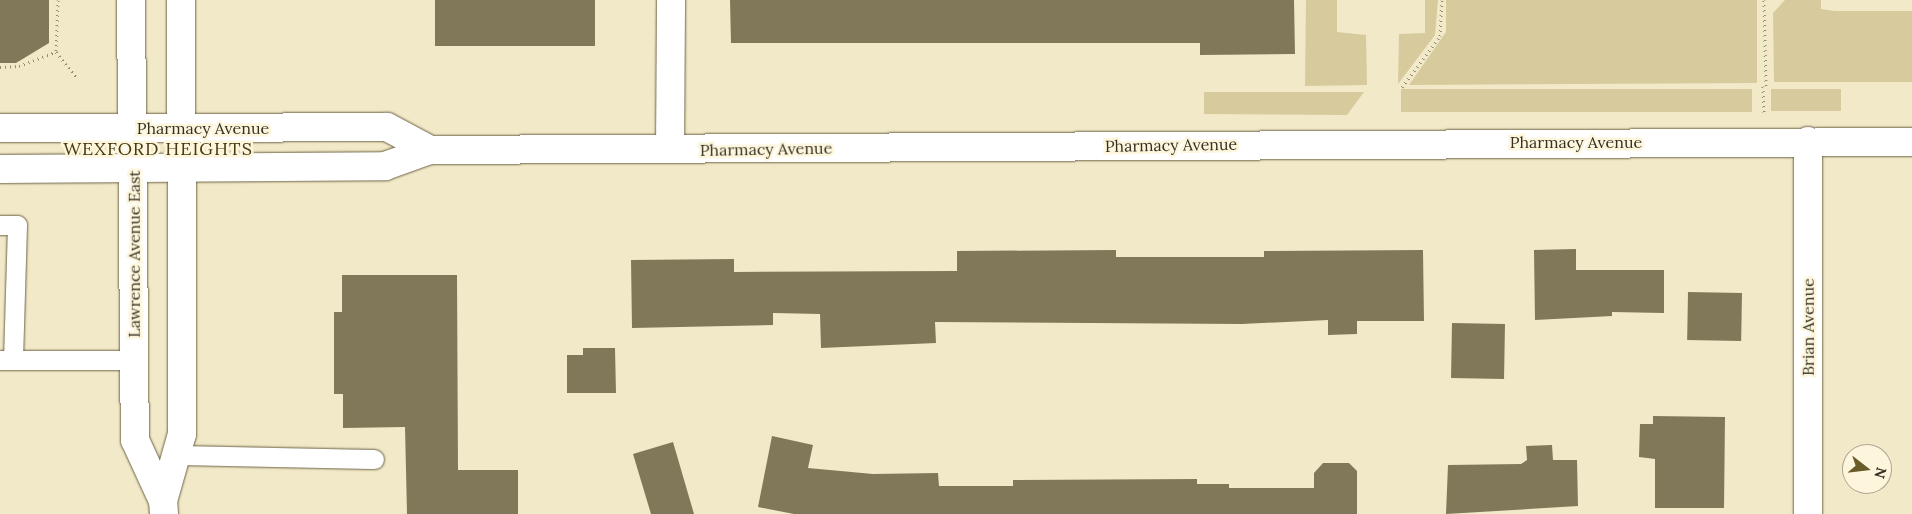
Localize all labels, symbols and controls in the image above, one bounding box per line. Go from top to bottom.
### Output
street label: Pharmacy Avenue [137,118,269,138]
street label: Pharmacy Avenue [1510,132,1642,152]
street label: Pharmacy Avenue [1105,134,1237,156]
district label: WEXFORD HEIGHTS [61,138,255,160]
street label: Pharmacy Avenue [700,138,832,160]
street label: Lawrence Avenue East [124,170,144,338]
street label: Brian Avenue [1798,278,1818,376]
north arrow [1842,444,1892,494]
text: N [1870,465,1891,481]

